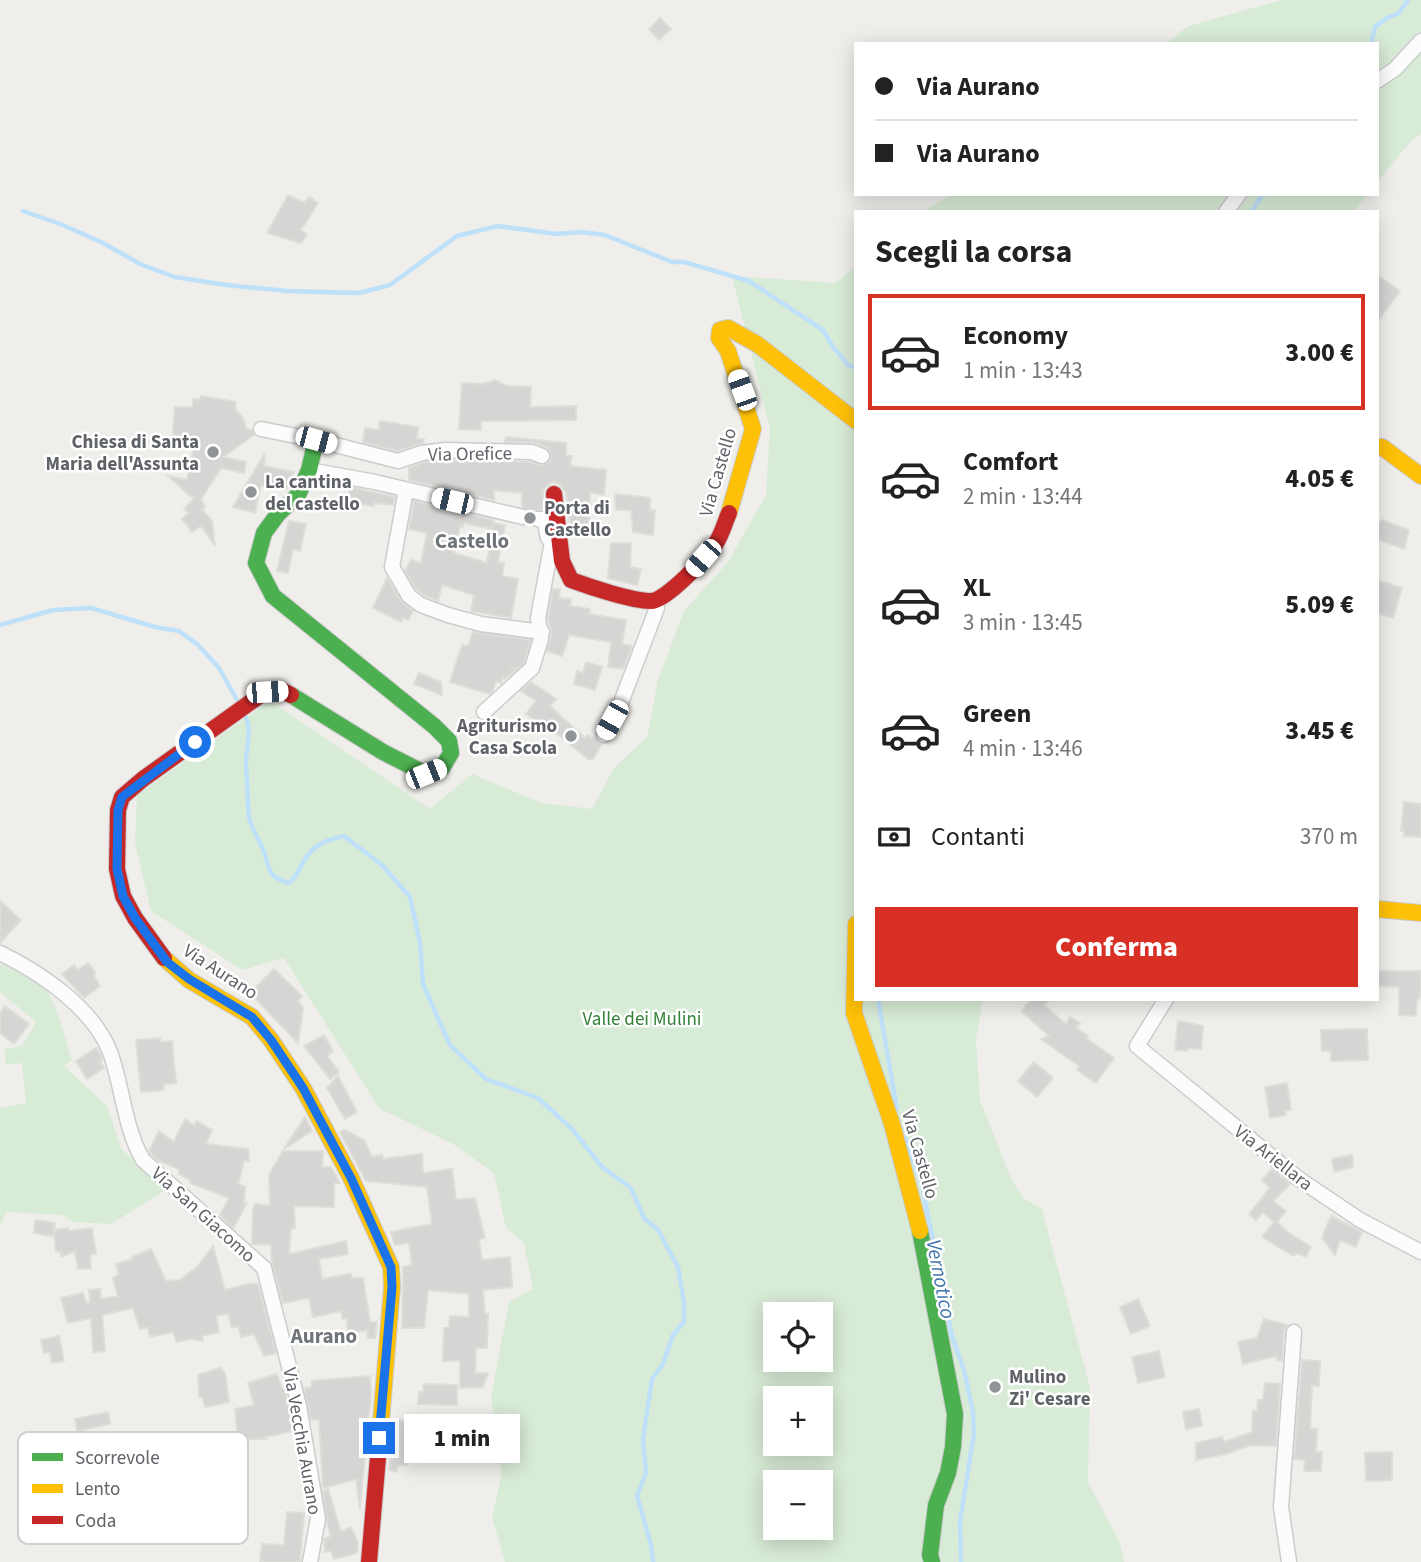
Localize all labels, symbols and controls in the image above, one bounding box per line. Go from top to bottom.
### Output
text: Via Aurano [917,68,1040,105]
text: Via Aurano [917,135,1040,172]
text: Scegli la corsa [875,229,1072,275]
text: Economy [963,317,1068,354]
icon: car [879,321,942,384]
text: 3.00 € [1285,334,1354,371]
text: 1 min · 13:43 [963,354,1083,387]
car [725,367,760,413]
car [293,424,340,456]
street label: Via Castello [693,425,744,520]
place label: Chiesa di Santa Maria dell'Assunta [45,429,199,478]
street label: Via Orefice [428,440,512,469]
text: Comfort [963,443,1058,480]
marker: Chiesa di Santa Maria dell'Assunta [205,444,221,460]
icon: car [879,447,942,510]
text: 4.05 € [1285,460,1354,497]
place label: La cantina del castello [265,469,360,518]
text: 2 min · 13:44 [963,480,1083,513]
marker: La cantina del castello [243,484,259,500]
car [430,486,475,516]
place label: Porta di Castello [544,495,611,544]
marker: Porta di Castello [522,510,538,526]
district label: Castello [435,526,509,556]
car [682,535,725,581]
text: XL [963,569,991,606]
icon: car [879,573,942,636]
text: 5.09 € [1285,586,1354,623]
text: 3 min · 13:45 [963,606,1083,639]
car [246,680,289,704]
text: Green [963,695,1031,732]
car [593,697,632,743]
icon: car [879,699,942,762]
text: 3.45 € [1285,712,1354,749]
place label: Agriturismo Casa Scola [456,713,557,762]
route start [179,726,211,758]
marker: Agriturismo Casa Scola [563,728,579,744]
text: 4 min · 13:46 [963,732,1083,765]
car [403,756,450,792]
icon: cash [875,818,913,856]
text: Contanti [931,818,1025,855]
text: 370 m [1300,820,1358,853]
button: Conferma [875,907,1358,987]
street label: Via Aurano [177,938,263,1007]
park label: Valle dei Mulini [582,1006,702,1033]
street label: Via Castello [894,1107,945,1202]
street label: Via Ariellara [1228,1119,1318,1198]
street label: Via San Giacomo [145,1161,261,1269]
water label: Vernotico [919,1237,963,1321]
map controls [763,1302,833,1540]
button: locate [763,1302,833,1372]
district label: Aurano [290,1321,357,1351]
place label: Mulino Zi' Cesare [1009,1364,1091,1413]
street label: Via Vecchia Aurano [275,1366,328,1517]
marker: Mulino Zi' Cesare [987,1379,1003,1395]
button: + [763,1386,833,1456]
callout: 1 min [404,1414,519,1462]
route end [363,1422,395,1454]
text: 1 min [434,1422,490,1455]
legend [18,1432,248,1544]
text: Scorrevole [75,1445,160,1472]
button: − [763,1470,833,1540]
text: Lento [75,1476,120,1503]
text: Coda [75,1508,116,1535]

